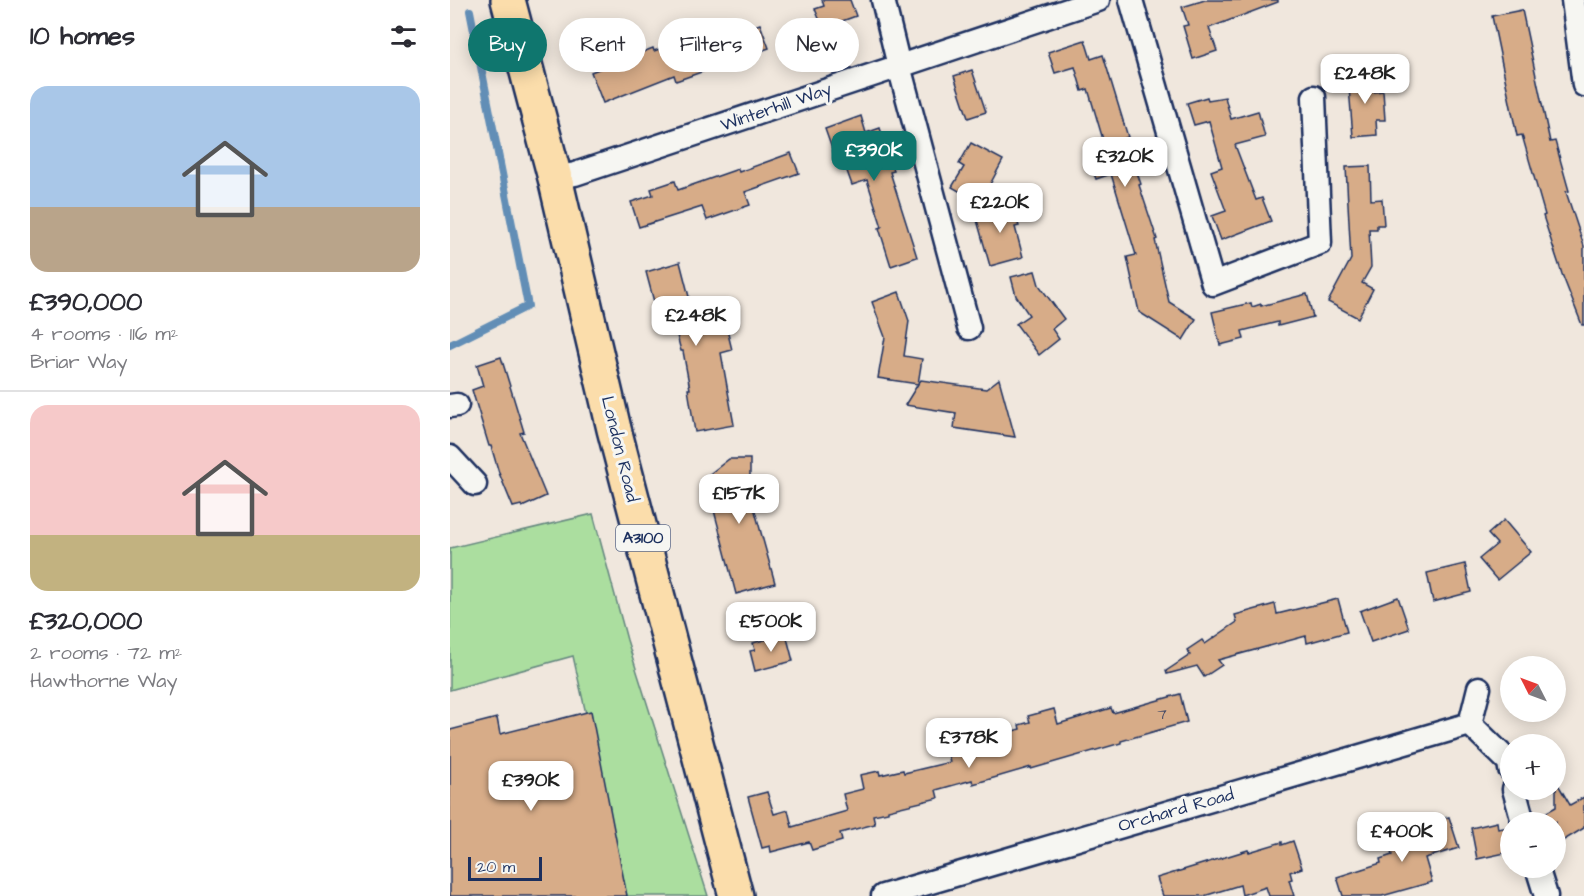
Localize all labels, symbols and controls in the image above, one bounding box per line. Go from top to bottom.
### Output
text: 10 homes [30,18,135,54]
chip: Buy [468,18,547,72]
chip: Rent [559,18,646,72]
chip: Filters [658,18,763,72]
chip: New [775,18,859,72]
icon: filters [387,20,420,53]
pin: £248K [1323,54,1407,105]
text: £248K [1335,59,1395,87]
street label: Winterhill Way [717,76,835,139]
icon: home [171,125,279,233]
pin: £390K [832,131,916,182]
text: £390K [845,136,903,164]
pin: £320K [1083,137,1167,188]
text: £320K [1096,142,1154,170]
pin: £220K [958,183,1042,234]
text: £220K [971,188,1029,216]
text: £390,000 [30,284,142,320]
pin: £248K [654,296,738,347]
text: £248K [666,301,726,329]
text: 4 rooms · 116 m² [30,320,178,348]
text: Briar Way [30,348,127,376]
street label: London Road [595,393,645,505]
icon: home [171,444,279,552]
pin: £157K [697,474,781,525]
text: £157K [713,479,765,507]
road number: A3100 [616,525,670,551]
pin: £500K [729,602,813,653]
text: £320,000 [30,603,142,639]
text: £500K [740,607,802,635]
text: 2 rooms · 72 m² [30,639,182,667]
north arrow [1500,656,1566,722]
map controls [1500,656,1566,878]
text: Hawthorne Way [30,667,178,695]
house number: 7 [1157,704,1167,725]
pin: £378K [927,718,1011,769]
text: £378K [940,723,998,751]
button: + [1500,734,1566,800]
pin: £390K [489,761,573,812]
text: £390K [502,766,560,794]
street label: Orchard Road [1115,782,1237,838]
pin: £400K [1360,812,1444,863]
button: − [1500,812,1566,878]
text: £400K [1371,817,1433,845]
scale bar [468,854,542,882]
text: 20 m [477,856,515,878]

